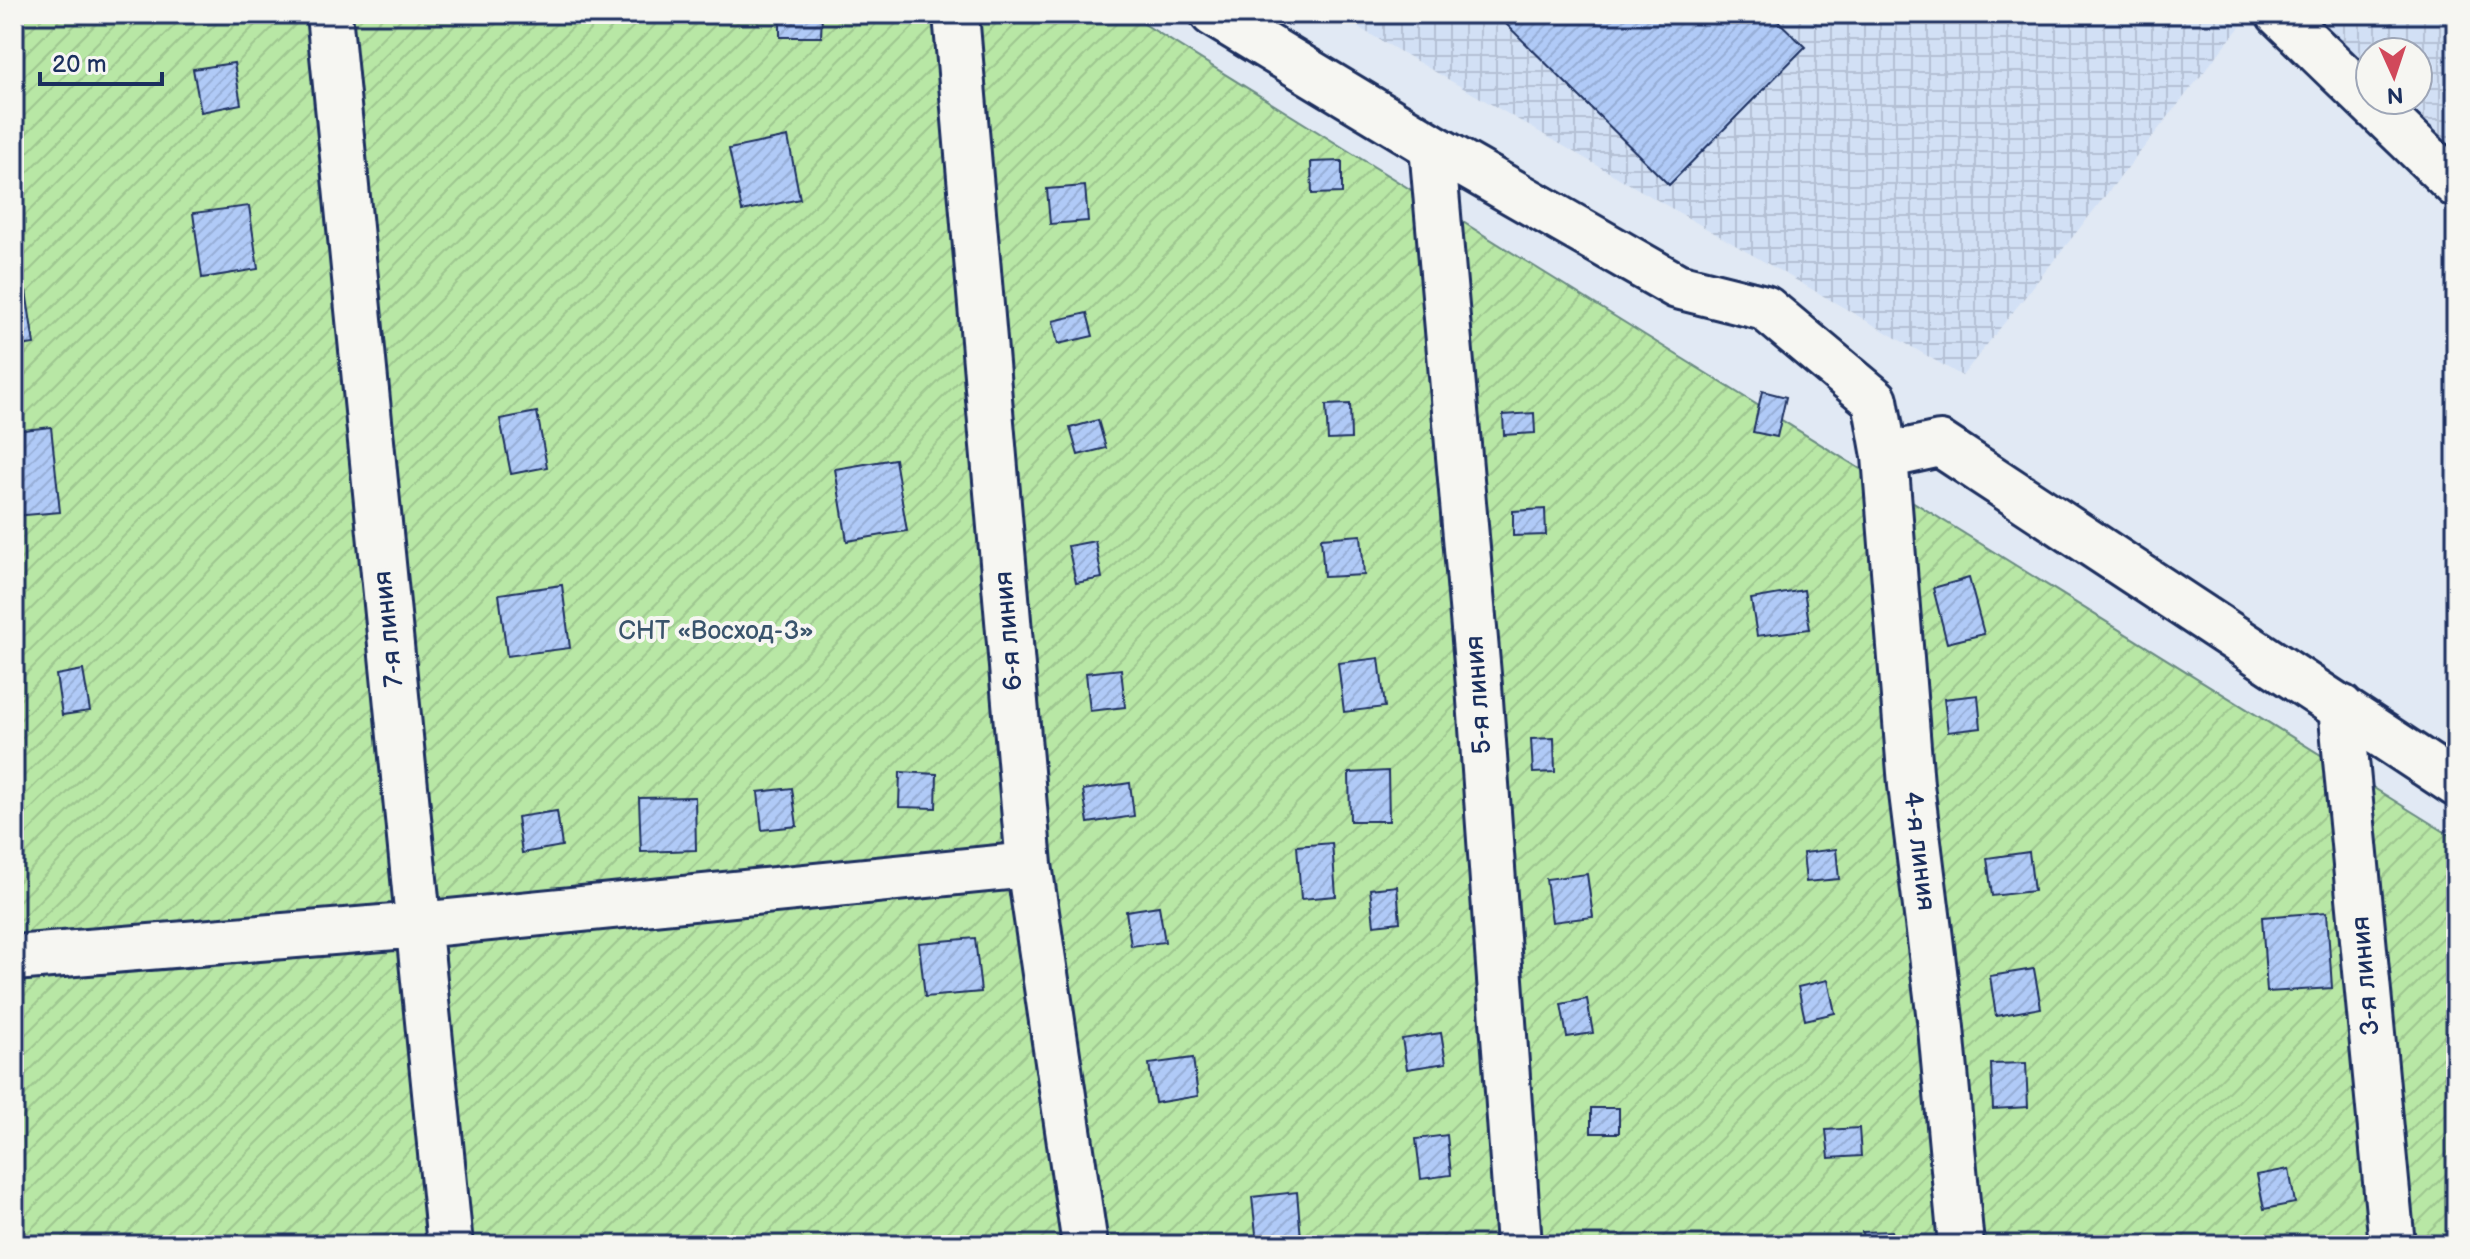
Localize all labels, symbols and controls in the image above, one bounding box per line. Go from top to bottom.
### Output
scale bar [40,36,162,86]
north arrow [2354,36,2434,116]
text: 20 m [52,50,107,79]
text: N [2386,81,2404,108]
street label: 7-я линия [367,569,411,689]
street label: 6-я линия [988,570,1030,692]
park label: СНТ «Восход-3» [618,616,814,647]
street label: 5-я линия [1459,635,1499,755]
street label: 4-я линия [1896,790,1942,912]
street label: 3-я линия [2345,915,2387,1037]

